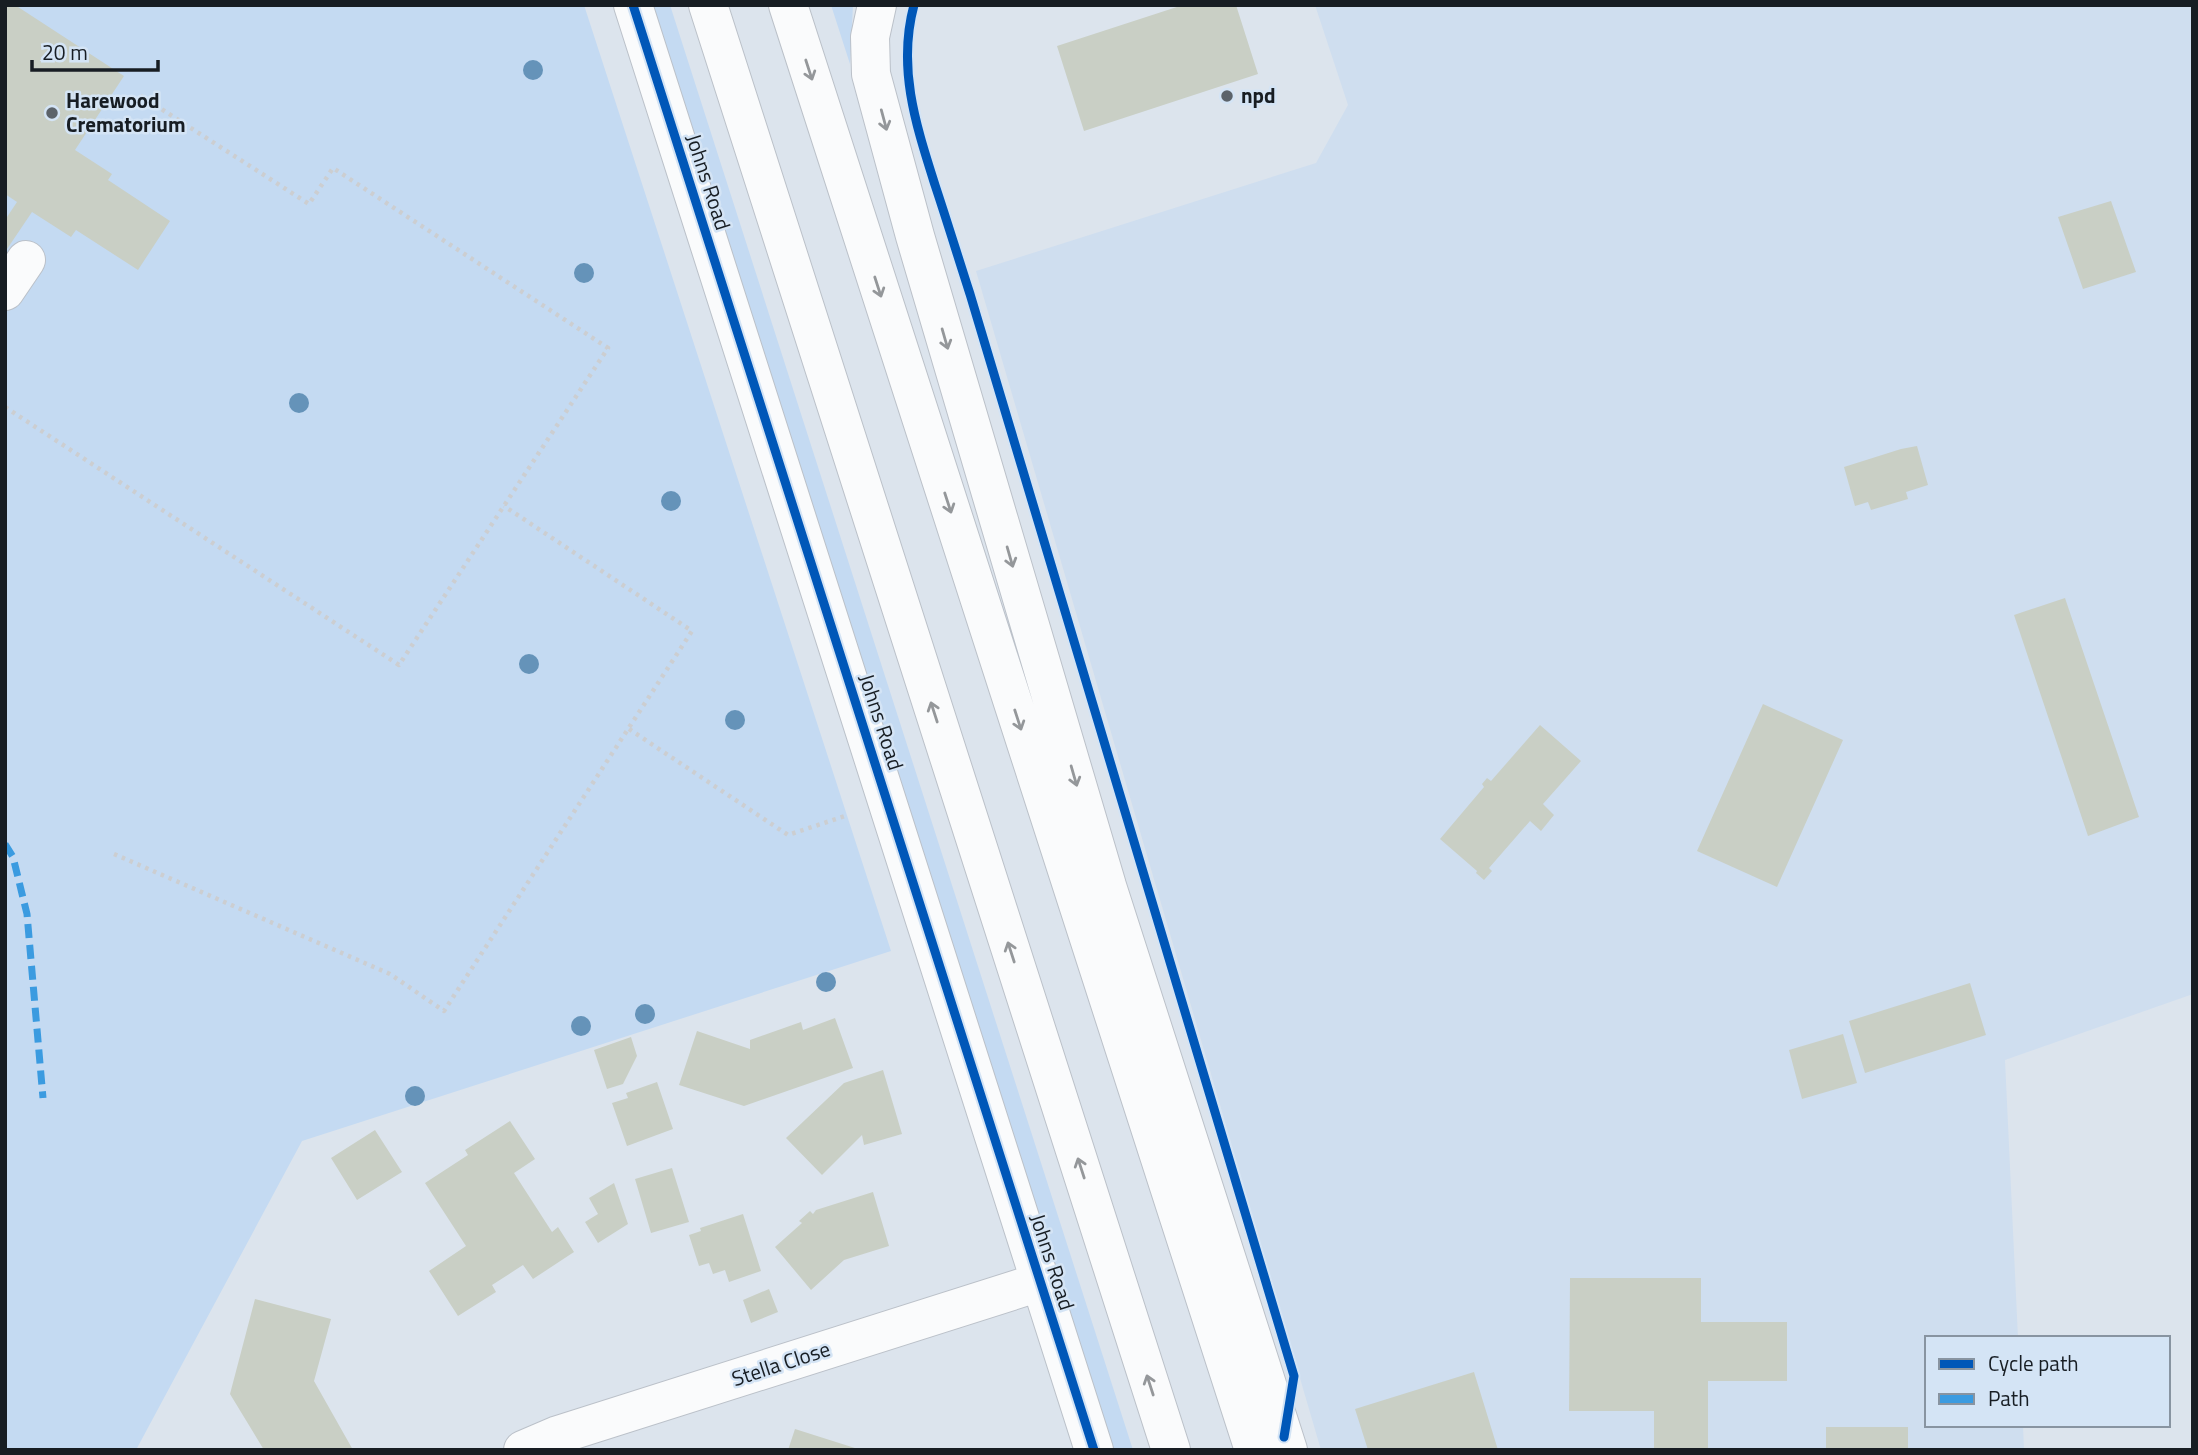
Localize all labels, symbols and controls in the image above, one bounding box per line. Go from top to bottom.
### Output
scale bar [32,28,158,72]
text: 20 m [42,36,88,68]
one-way arrow [803,59,816,81]
place label: npd [1241,79,1276,111]
place label: Harewood Crematorium [66,84,186,140]
marker: npd [1219,88,1235,104]
marker: Harewood Crematorium [44,105,60,121]
one-way arrow [878,108,891,131]
street label: Johns Road [678,129,740,234]
one-way arrow [873,276,886,298]
one-way arrow [940,328,953,350]
one-way arrow [943,492,956,514]
one-way arrow [1004,546,1017,568]
street label: Johns Road [851,669,913,774]
one-way arrow [927,701,939,723]
one-way arrow [1013,708,1025,730]
one-way arrow [1069,764,1082,786]
one-way arrow [1004,941,1016,963]
one-way arrow [1073,1158,1086,1180]
street label: Johns Road [1022,1209,1084,1314]
street label: Stella Close [727,1332,834,1394]
legend [1925,1336,2170,1427]
text: Cycle path [1988,1347,2079,1379]
one-way arrow [1143,1374,1156,1396]
text: Path [1988,1382,2030,1414]

